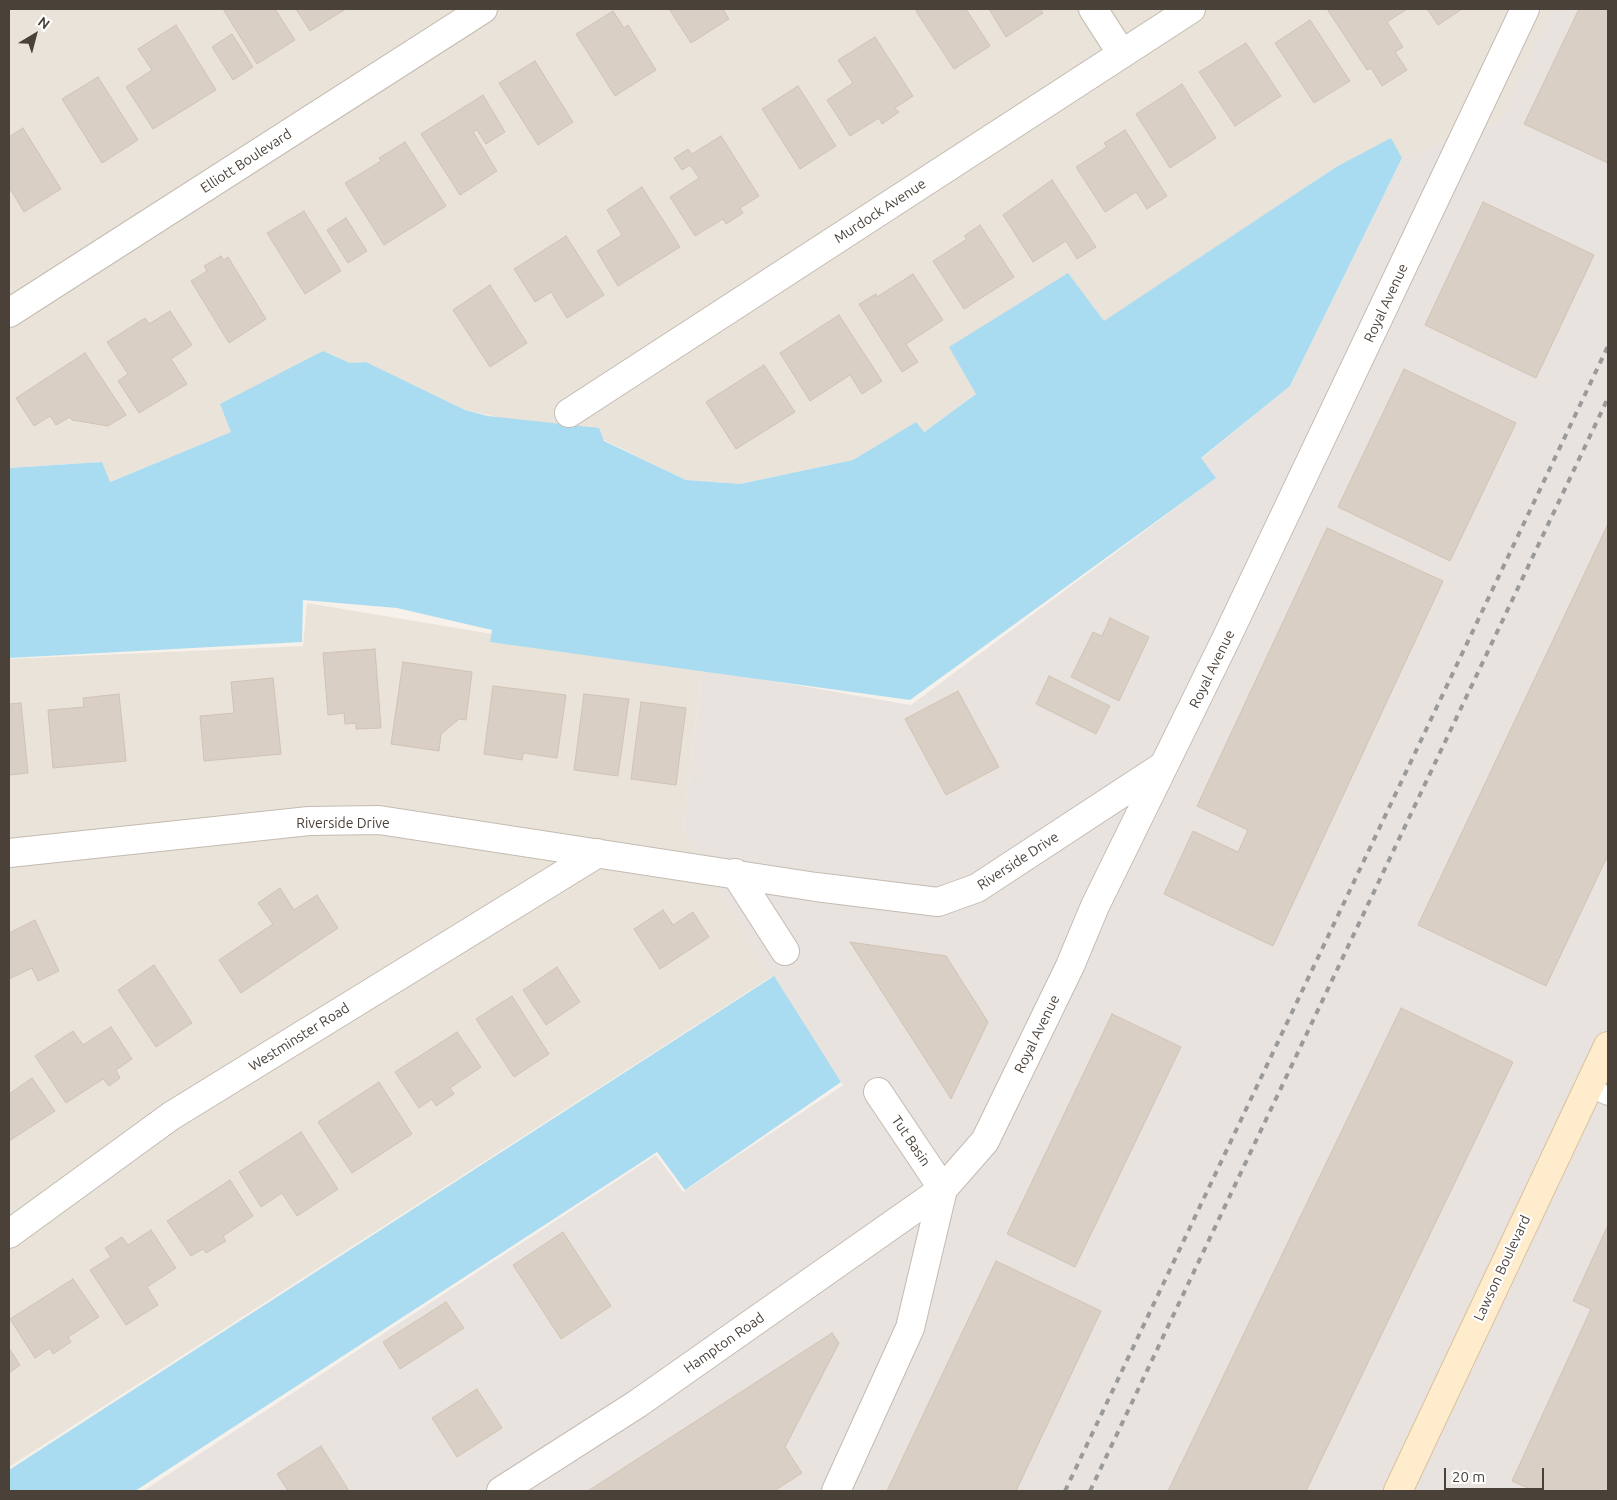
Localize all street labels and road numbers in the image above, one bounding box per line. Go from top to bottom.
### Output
street label: Elliott Boulevard [197,125,295,197]
street label: Murdock Avenue [831,175,929,247]
street label: Royal Avenue [1360,261,1412,345]
street label: Royal Avenue [1186,627,1238,711]
street label: Riverside Drive [296,815,390,831]
street label: Riverside Drive [974,828,1062,894]
street label: Royal Avenue [1011,992,1063,1076]
street label: Westminster Road [246,999,352,1075]
street label: Tut Basin [888,1112,934,1170]
street label: Lawson Boulevard [1470,1213,1534,1323]
street label: Hampton Road [681,1309,767,1377]

